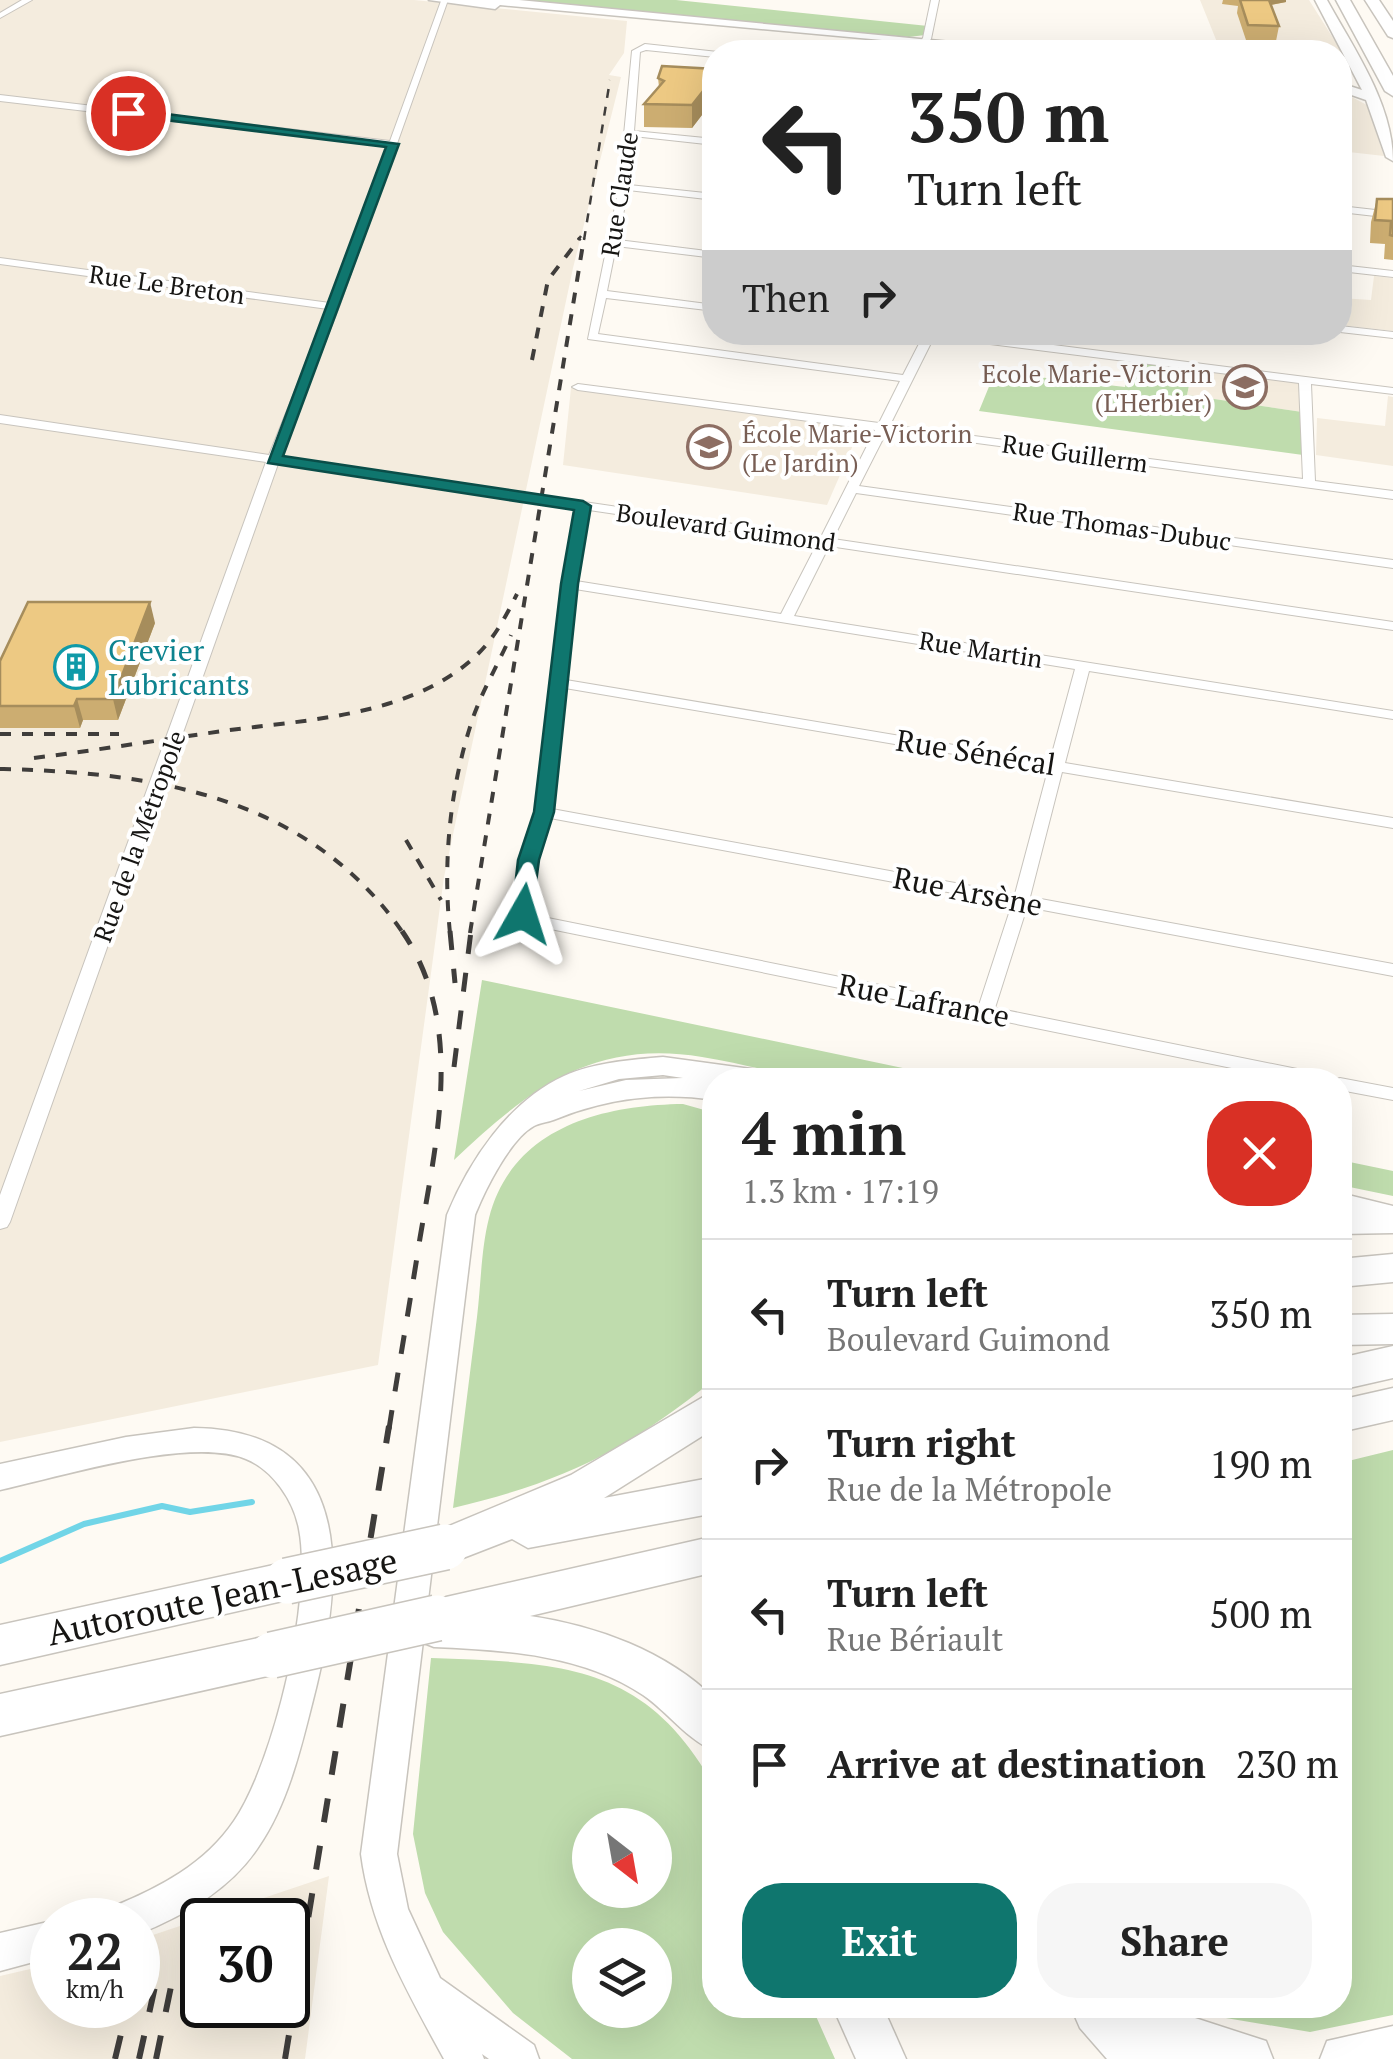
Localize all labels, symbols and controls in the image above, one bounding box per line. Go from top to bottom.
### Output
text: 350 m [907,69,1109,162]
pin [86,71,171,156]
icon: left [742,80,872,210]
icon: arrive [101,86,156,141]
street label: Rue Claude [593,129,645,259]
text: Turn left [907,158,1082,218]
street label: Rue Le Breton [87,257,247,311]
icon: right [850,270,905,325]
text: Then [742,273,830,323]
place label: Ecole Marie-Victorin (L'Herbier) [982,357,1212,419]
school or university icon: Ecole Marie-Victorin (L'Herbier) [1222,364,1268,410]
place label: École Marie-Victorin (Le Jardin) [742,417,972,479]
school or university icon: École Marie-Victorin (Le Jardin) [686,424,732,470]
street label: Rue Guillerm [1000,426,1150,480]
street label: Rue Thomas-Dubuc [1011,494,1233,558]
street label: Boulevard Guimond [614,495,838,559]
street label: Rue Martin [917,623,1045,675]
place label: Crevier Lubricants [108,630,250,704]
building icon: Crevier Lubricants [53,644,99,690]
street label: Rue Sénécal [893,720,1059,784]
street label: Rue de la Métropole [85,726,193,946]
street label: Rue Arsène [890,857,1046,925]
position arrow [471,862,575,966]
street label: Rue Lafrance [835,964,1013,1036]
text: 4 min [742,1093,906,1172]
button: close [1207,1101,1312,1206]
text: 1.3 km · 17:19 [742,1170,939,1212]
text: Turn left [827,1268,988,1318]
icon: left [742,1287,797,1342]
text: 350 m [1209,1289,1312,1339]
text: Boulevard Guimond [827,1318,1110,1360]
text: Turn right [827,1418,1016,1468]
icon: right [742,1437,797,1492]
text: 190 m [1209,1439,1312,1489]
text: Rue de la Métropole [827,1468,1112,1510]
street label: Autoroute Jean-Lesage [43,1536,401,1656]
text: Turn left [827,1568,988,1618]
icon: left [742,1587,797,1642]
text: 500 m [1209,1589,1312,1639]
text: Rue Bériault [827,1618,1003,1660]
icon: arrive [742,1737,797,1792]
text: Arrive at destination [827,1739,1206,1789]
text: 230 m [1236,1739,1339,1789]
north arrow [572,1808,672,1908]
map controls [572,1808,672,2028]
button: Exit [742,1883,1017,1998]
button: Share [1037,1883,1312,1998]
speed limit sign: 30 [180,1898,310,2028]
text: 22 [67,1918,123,1984]
button: layers [572,1928,672,2028]
text: km/h [66,1972,124,2005]

